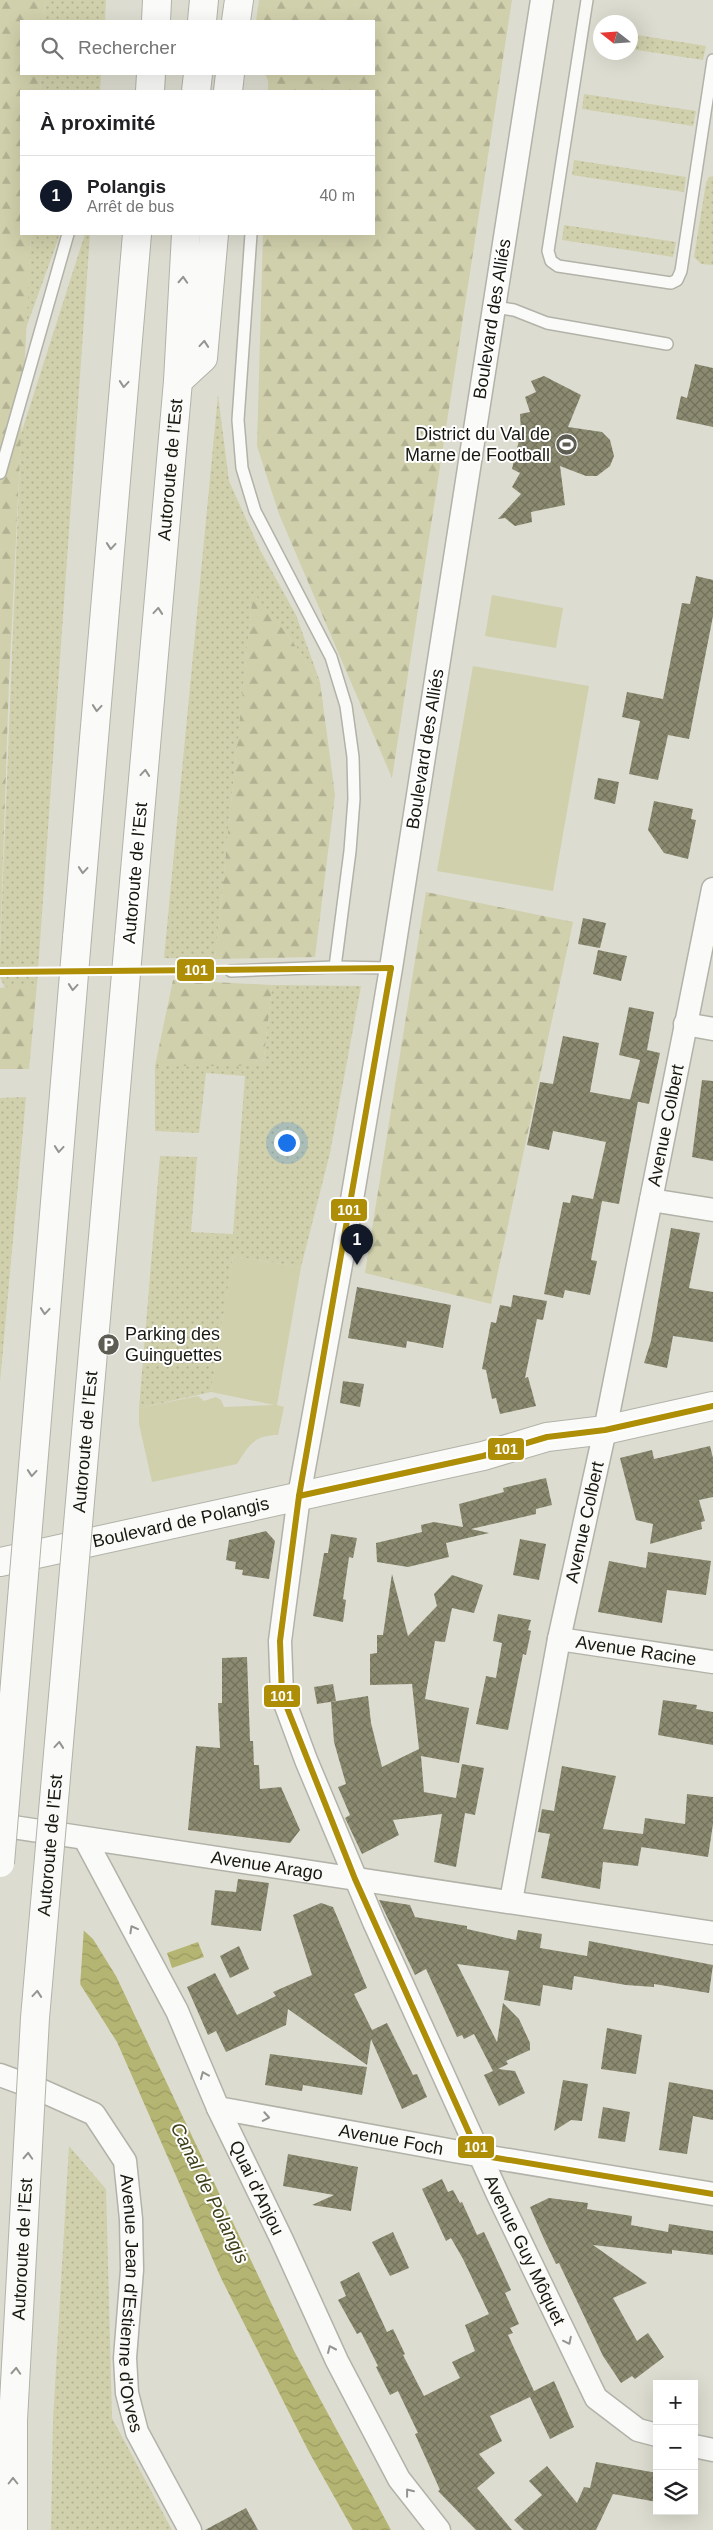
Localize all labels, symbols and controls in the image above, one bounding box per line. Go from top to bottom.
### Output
north arrow [593,15,638,60]
search box [20,20,375,75]
icon: search [38,34,66,62]
text: Rechercher [78,37,176,58]
text: À proximité [40,111,156,134]
text: Polangis [87,176,166,197]
text: 1 [52,187,60,204]
text: 40 m [319,187,355,204]
text: Arrêt de bus [87,198,174,215]
street label: Boulevard des Alliés [469,237,515,401]
one-way arrow [178,275,189,283]
one-way arrow [199,339,210,347]
one-way arrow [119,381,130,389]
street label: Autoroute de l’Est [154,398,186,542]
place label: District du Val de Marne de Football [405,424,550,465]
sports icon: District du Val de Marne de Football [554,432,578,456]
one-way arrow [105,542,116,550]
one-way arrow [153,607,164,615]
street label: Boulevard des Alliés [402,667,448,831]
one-way arrow [92,704,103,712]
one-way arrow [139,769,150,777]
street label: Autoroute de l’Est [119,801,151,945]
one-way arrow [78,866,89,874]
line badge: 101 [176,958,215,982]
text: 101 [184,962,208,978]
one-way arrow [68,983,79,991]
street label: Avenue Colbert [644,1063,688,1188]
your location [274,1130,300,1156]
one-way arrow [53,1145,64,1153]
line badge: 101 [330,1198,368,1222]
text: 101 [337,1202,361,1218]
pin: 1 [341,1224,373,1265]
one-way arrow [40,1307,51,1315]
place label: Parking des Guinguettes [125,1324,222,1365]
parking icon: Parking des Guinguettes [97,1332,121,1356]
street label: Autoroute de l’Est [69,1370,101,1513]
line badge: 101 [487,1437,525,1461]
text: 101 [494,1441,518,1457]
street label: Avenue Colbert [562,1460,608,1585]
one-way arrow [27,1469,38,1477]
street label: Boulevard de Polangis [91,1493,271,1551]
street label: Avenue Racine [574,1632,698,1669]
line badge: 101 [263,1684,301,1708]
text: 101 [270,1688,294,1704]
one-way arrow [53,1741,64,1749]
street label: Autoroute de l’Est [34,1774,66,1917]
street label: Avenue Arago [210,1847,324,1884]
one-way arrow [129,1925,139,1934]
one-way arrow [31,1990,42,1998]
one-way arrow [200,2071,211,2080]
one-way arrow [262,2111,270,2121]
water label: Canal de Polangis [167,2119,253,2267]
street label: Avenue Foch [337,2120,445,2159]
line badge: 101 [457,2135,495,2159]
street label: Quai d'Anjou [225,2137,288,2238]
text: 101 [464,2139,488,2155]
one-way arrow [22,2152,33,2160]
street label: Avenue Guy Môquet [480,2172,569,2328]
street label: Avenue Jean d'Estienne d'Orves [115,2173,147,2434]
street label: Autoroute de l’Est [8,2178,36,2321]
one-way arrow [562,2336,572,2345]
one-way arrow [327,2345,338,2354]
one-way arrow [10,2367,21,2375]
map controls [653,2380,698,2515]
button: + [653,2380,698,2425]
button: − [653,2425,698,2470]
button: layers [653,2470,698,2515]
one-way arrow [8,2477,18,2485]
one-way arrow [406,2488,415,2497]

